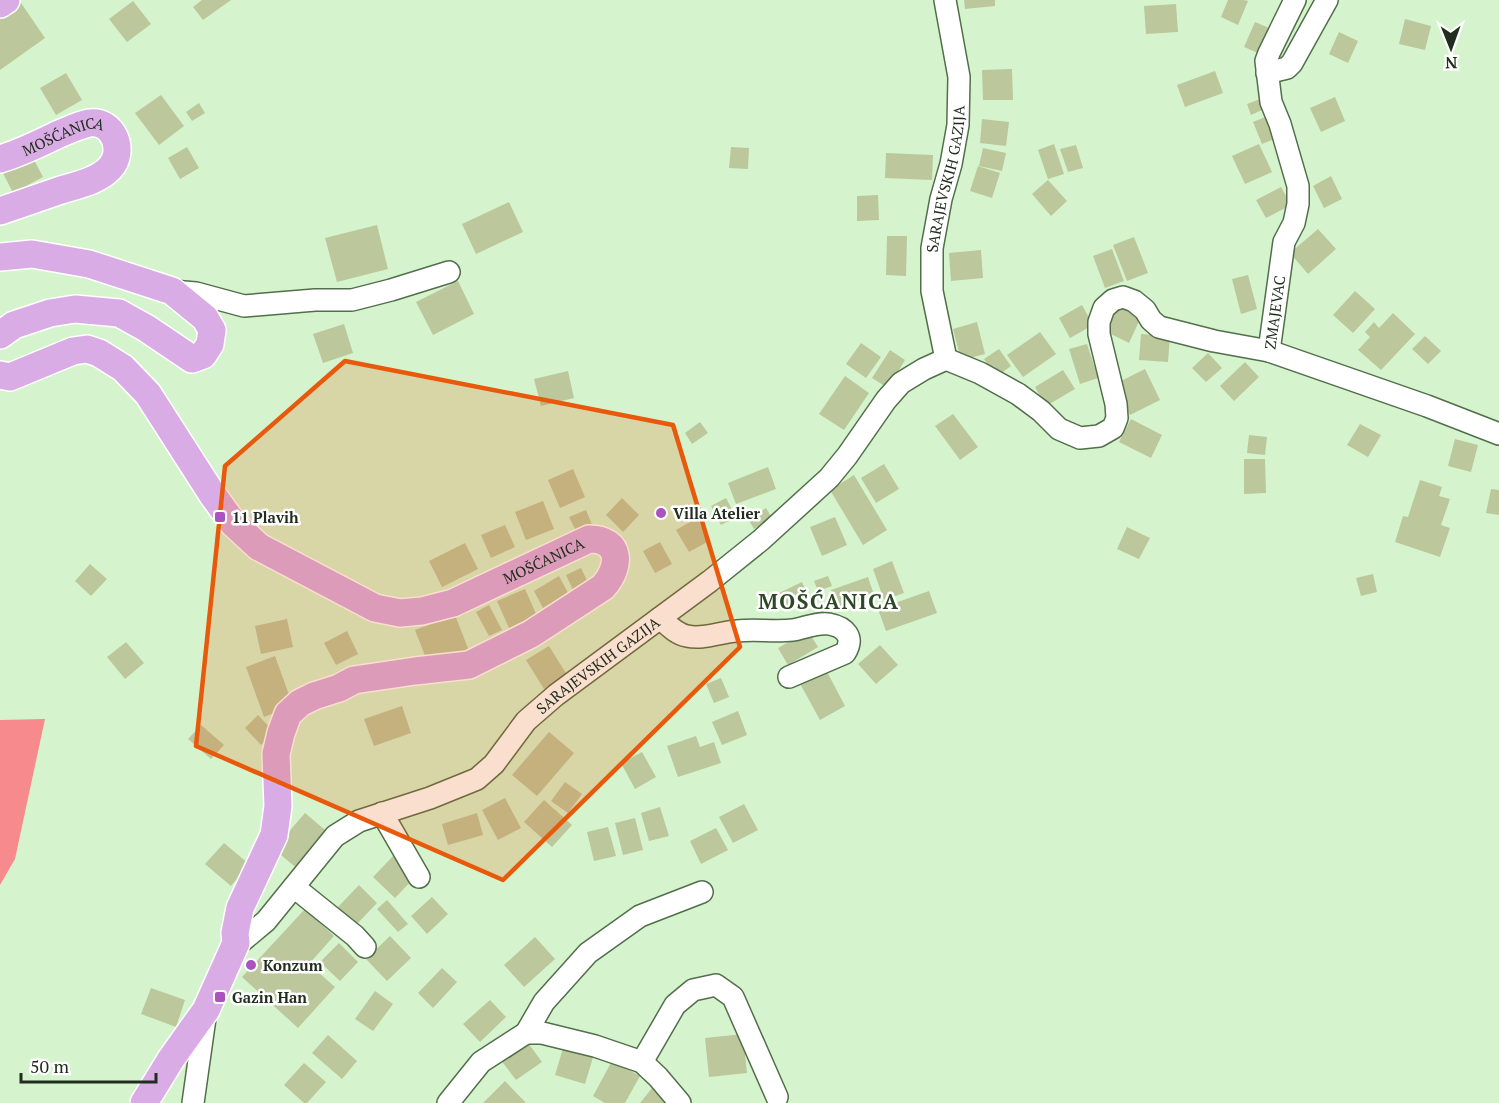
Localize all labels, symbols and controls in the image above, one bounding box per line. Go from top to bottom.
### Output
north arrow [1421,18,1481,78]
text: N [1445,52,1458,74]
street label: SARAJEVSKIH GAZIJA [922,104,968,253]
street label: MOŠĆANICA [19,112,108,160]
street label: ZMAJEVAC [1259,274,1289,350]
place label: Villa Atelier [673,503,761,523]
marker: Villa Atelier [654,506,668,520]
place label: 11 Plavih [232,507,299,527]
marker: 11 Plavih [213,510,227,524]
street label: MOŠĆANICA [500,532,588,588]
district label: MOŠĆANICA [758,587,900,615]
street label: SARAJEVSKIH GAZIJA [532,611,664,718]
place label: Konzum [263,955,323,975]
marker: Konzum [244,958,258,972]
place label: Gazin Han [232,987,307,1007]
marker: Gazin Han [213,990,227,1004]
scale bar [21,1046,156,1084]
text: 50 m [30,1054,70,1078]

